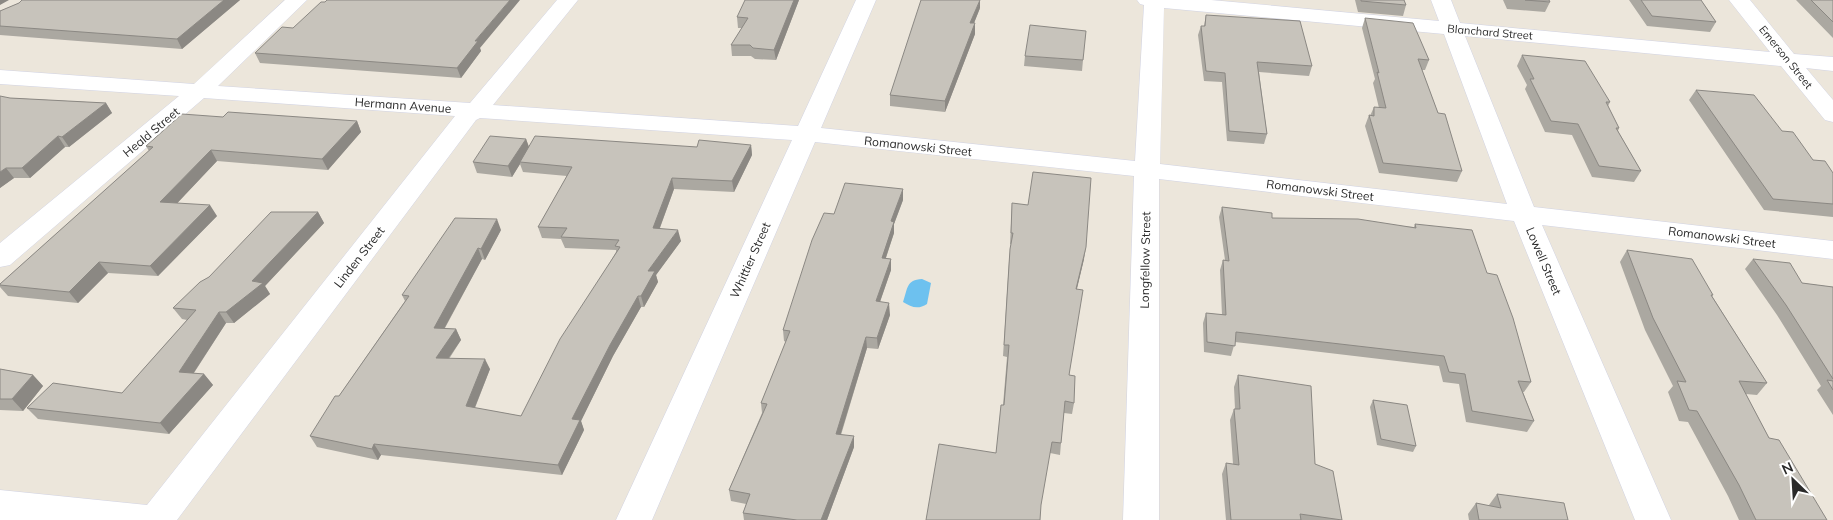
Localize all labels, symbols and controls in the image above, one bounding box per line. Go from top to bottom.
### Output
street label: Blanchard Street [1447,21,1533,43]
street label: Emerson Street [1756,22,1816,92]
street label: Hermann Avenue [354,94,452,116]
street label: Heald Street [120,104,182,160]
street label: Romanowski Street [863,133,973,159]
street label: Romanowski Street [1265,176,1375,204]
street label: Longfellow Street [1137,211,1153,309]
street label: Whittier Street [727,220,773,300]
street label: Linden Street [330,223,388,291]
street label: Romanowski Street [1667,223,1777,251]
street label: Lowell Street [1523,225,1565,297]
north arrow [1768,455,1818,505]
text: N [1779,458,1796,479]

